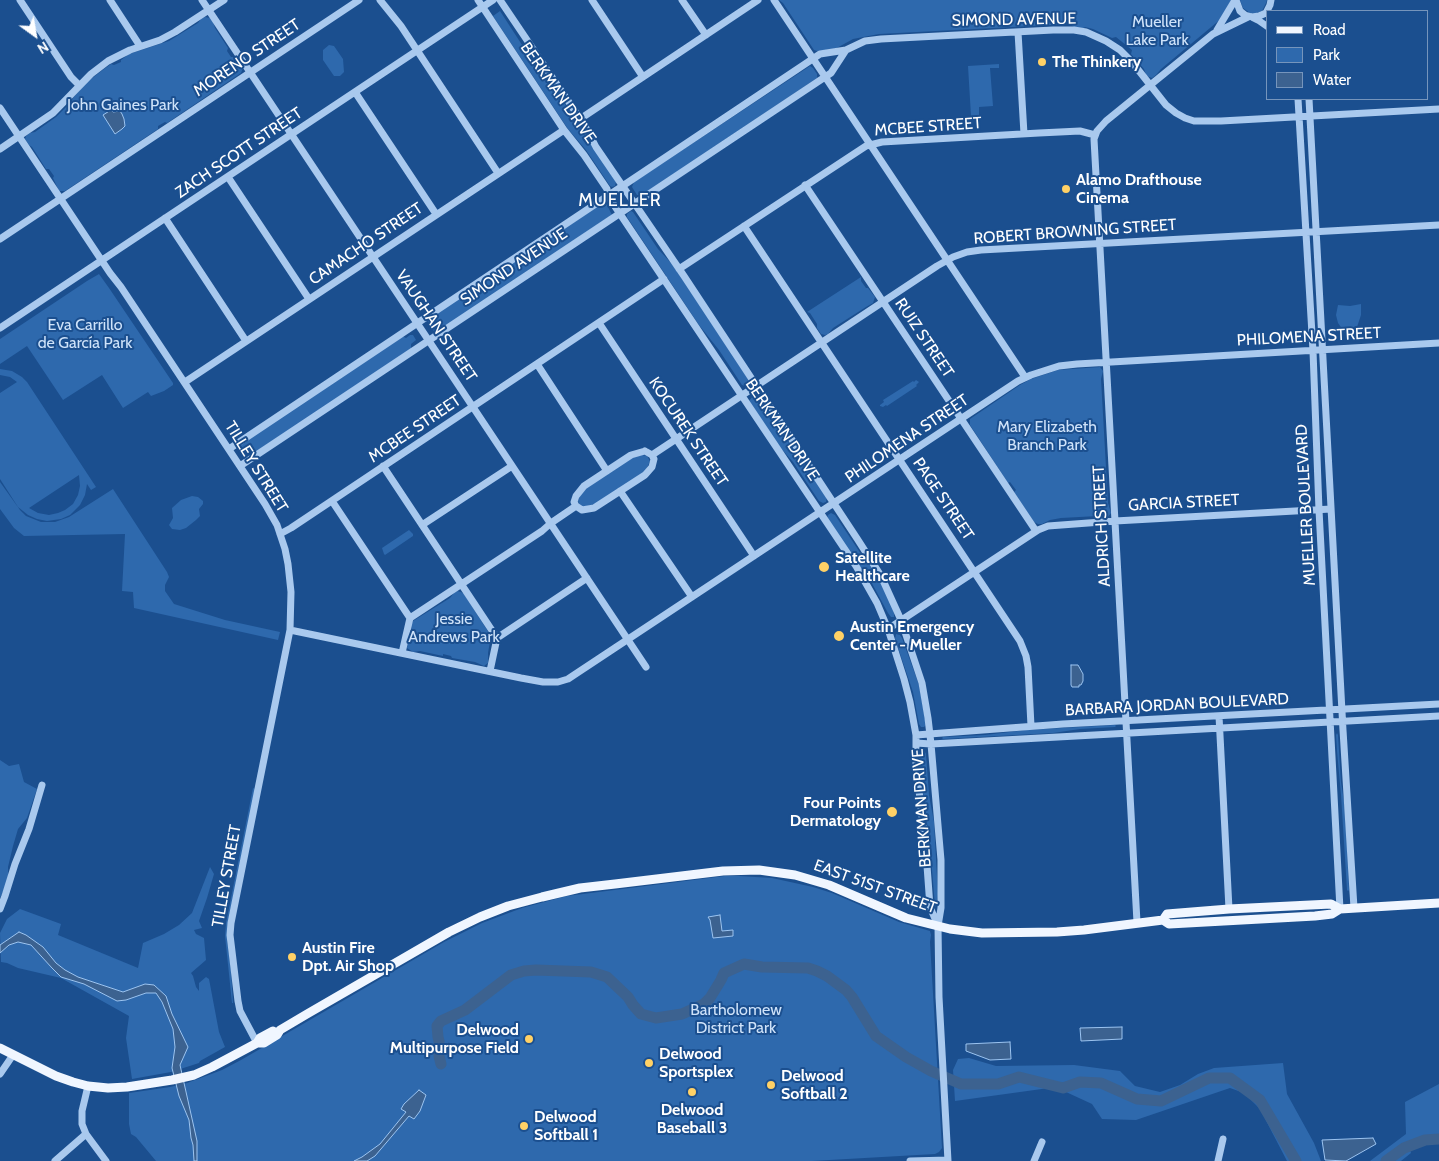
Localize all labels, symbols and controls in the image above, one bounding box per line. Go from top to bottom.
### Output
street label: SIMOND AVENUE [952,9,1076,31]
north arrow [10,10,60,60]
legend [1266,10,1429,100]
park label: Mueller Lake Park [1125,12,1189,50]
street label: MORENO STREET [190,15,304,101]
text: Road [1313,21,1346,39]
text: N [34,37,52,58]
street label: BERKMAN DRIVE [516,39,600,147]
text: Park [1313,46,1340,64]
place label: The Thinkery [1052,52,1141,72]
marker: The Thinkery [1036,56,1048,68]
text: Water [1313,71,1351,89]
park label: John Gaines Park [67,95,179,115]
street label: ZACH SCOTT STREET [172,104,306,202]
street label: MCBEE STREET [874,114,982,140]
place label: Alamo Drafthouse Cinema [1076,170,1202,208]
marker: Alamo Drafthouse Cinema [1060,183,1072,195]
district label: MUELLER [577,190,663,212]
street label: CAMACHO STREET [305,199,427,289]
street label: ROBERT BROWNING STREET [973,215,1177,249]
street label: SIMOND AVENUE [457,224,571,310]
street label: VAUGHAN STREET [391,266,481,386]
street label: RUIZ STREET [890,295,958,381]
park label: Eva Carrillo de García Park [38,315,132,353]
street label: PHILOMENA STREET [1236,324,1382,350]
street label: KOCUREK STREET [644,374,732,490]
street label: BERKMAN DRIVE [741,375,823,485]
street label: MCBEE STREET [365,391,465,467]
street label: PHILOMENA STREET [842,391,972,487]
park label: Mary Elizabeth Branch Park [997,417,1097,455]
street label: TILLEY STREET [220,418,292,516]
street label: MUELLER BOULEVARD [1292,424,1320,586]
street label: PAGE STREET [908,454,978,544]
street label: ALDRICH STREET [1089,465,1115,587]
street label: GARCIA STREET [1128,490,1240,516]
place label: Satellite Healthcare [835,548,910,586]
marker: Satellite Healthcare [817,560,831,574]
park label: Jessie Andrews Park [408,609,500,647]
place label: Austin Emergency Center - Mueller [850,617,974,655]
marker: Austin Emergency Center - Mueller [832,629,846,643]
street label: BARBARA JORDAN BOULEVARD [1065,690,1289,720]
street label: BERKMAN DRIVE [908,748,936,868]
place label: Four Points Dermatology [790,793,881,831]
marker: Four Points Dermatology [885,805,899,819]
street label: TILLEY STREET [209,823,245,929]
street label: EAST 51ST STREET [811,856,939,918]
place label: Austin Fire Dpt. Air Shop [302,938,394,976]
marker: Austin Fire Dpt. Air Shop [286,951,298,963]
park label: Bartholomew District Park [690,1000,782,1038]
place label: Delwood Multipurpose Field [390,1020,519,1058]
marker: Delwood Multipurpose Field [523,1033,535,1045]
place label: Delwood Sportsplex [659,1044,733,1082]
marker: Delwood Sportsplex [643,1057,655,1069]
place label: Delwood Softball 2 [781,1066,848,1104]
marker: Delwood Softball 2 [765,1079,777,1091]
marker: Delwood Baseball 3 [686,1086,698,1098]
place label: Delwood Baseball 3 [657,1100,727,1138]
place label: Delwood Softball 1 [534,1107,598,1145]
marker: Delwood Softball 1 [518,1120,530,1132]

